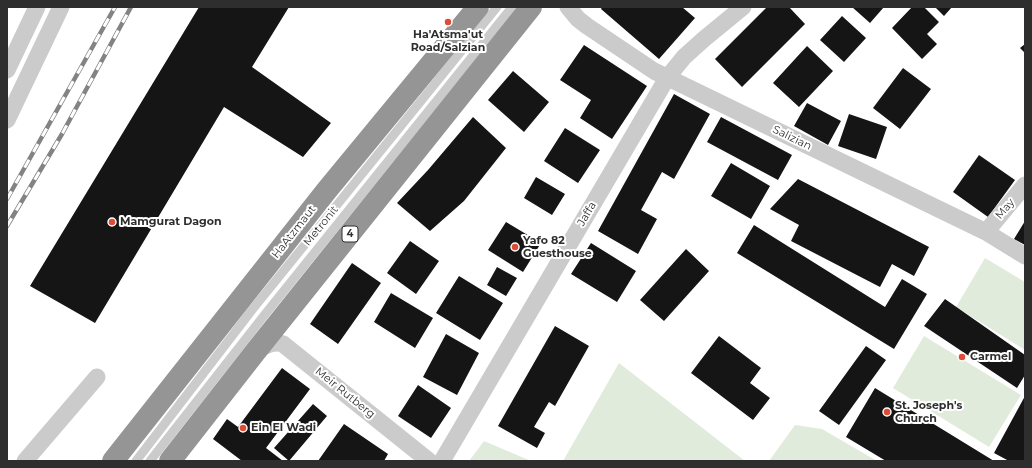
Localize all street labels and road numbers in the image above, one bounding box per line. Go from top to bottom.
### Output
street label: Salizian [770,123,814,153]
street label: May [993,196,1017,222]
street label: Jaffa [575,200,599,228]
street label: HaAtzmaut [269,203,319,261]
street label: Metronit [301,203,341,249]
road number: 4 [342,226,358,242]
street label: Meir Rutberg [312,365,378,421]

